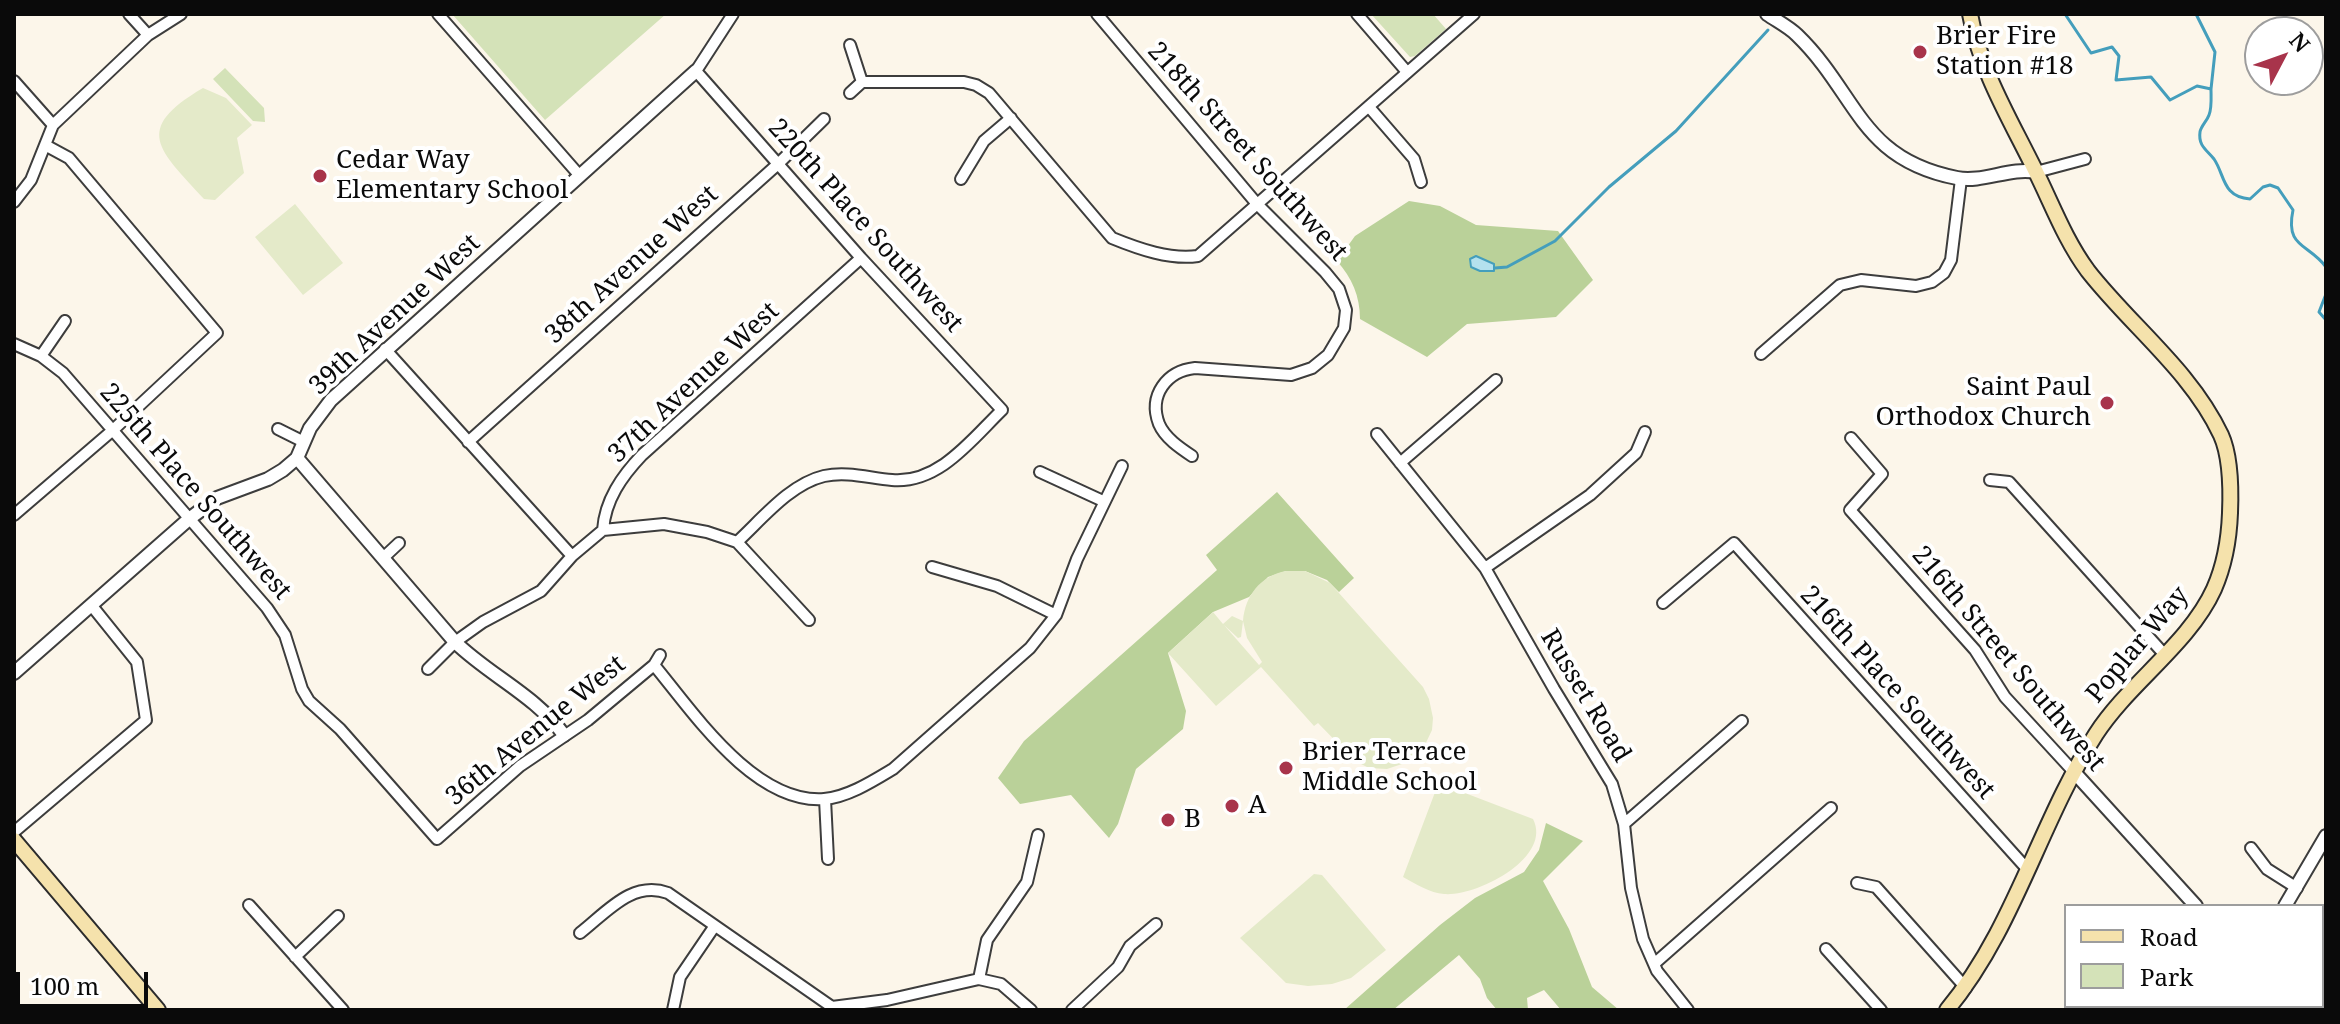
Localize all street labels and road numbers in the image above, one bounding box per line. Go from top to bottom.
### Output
street label: 218th Street Southwest [1140,36,1354,268]
street label: 220th Place Southwest [761,113,969,339]
street label: 38th Avenue West [539,179,725,351]
street label: 39th Avenue West [303,228,487,402]
street label: 37th Avenue West [602,296,786,470]
street label: 225th Place Southwest [93,377,297,607]
street label: 216th Street Southwest [1905,540,2111,778]
street label: 216th Place Southwest [1793,580,2001,806]
street label: Poplar Way [2080,580,2196,710]
street label: Russet Road [1533,624,1637,768]
street label: 36th Avenue West [440,649,632,813]

